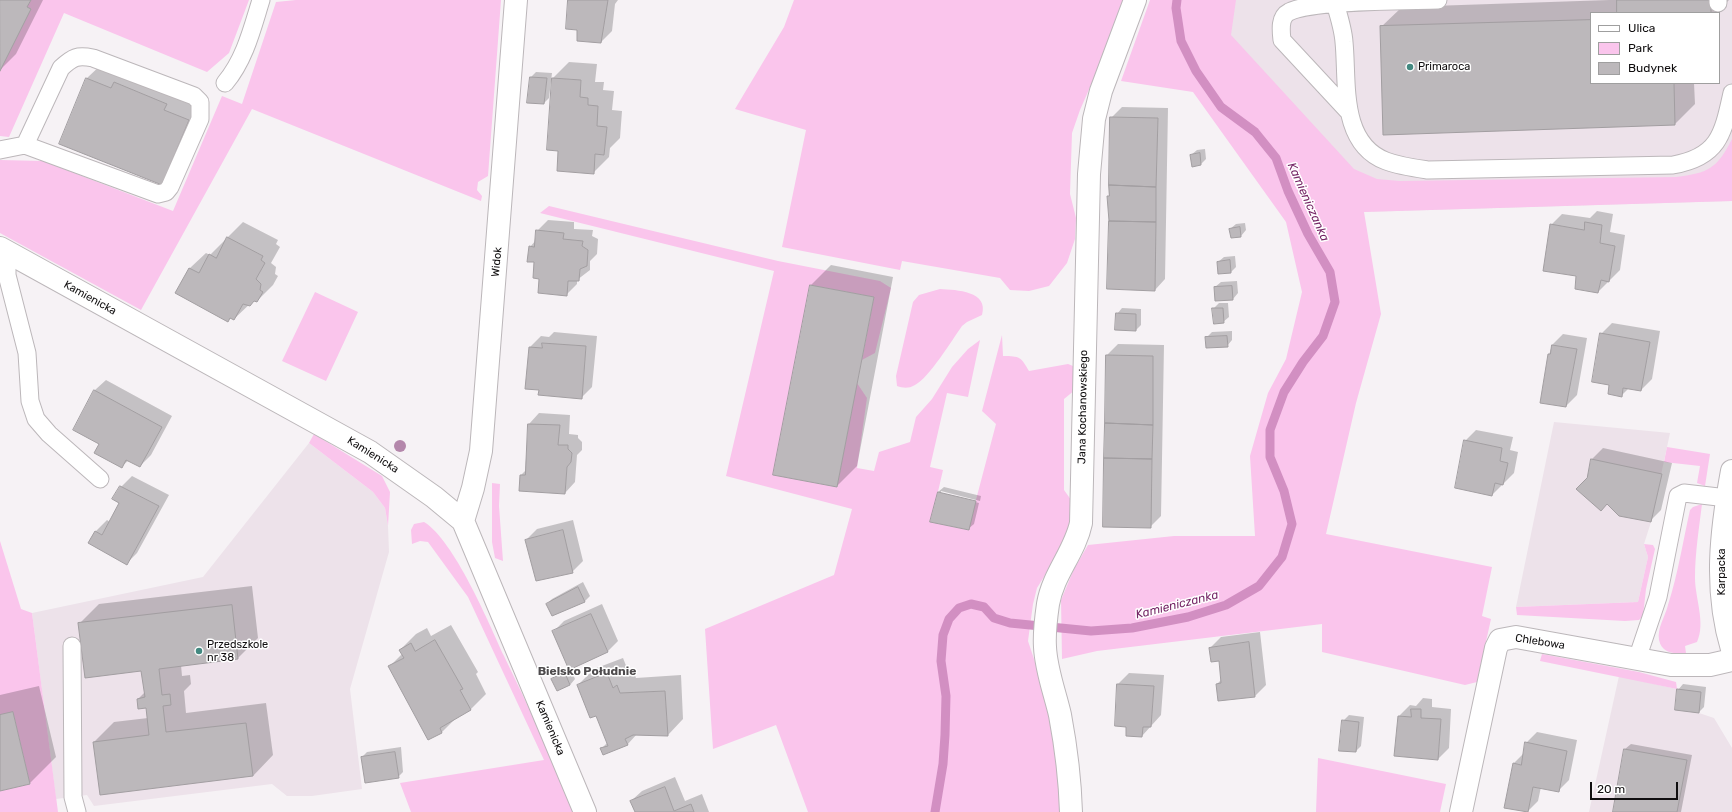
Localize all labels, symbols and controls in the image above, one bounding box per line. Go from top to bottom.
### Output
legend [1590,12,1720,84]
text: Ulica [1628,21,1655,35]
text: Park [1628,41,1653,55]
place label: Primaroca [1418,60,1470,74]
text: Budynek [1628,61,1677,75]
marker: Primaroca [1405,62,1415,72]
water label: Kamieniczanka [1284,160,1332,244]
street label: Widok [489,246,505,278]
street label: Kamienicka [61,278,119,318]
street label: Jana Kochanowskiego [1075,350,1091,464]
street label: Kamienicka [345,434,401,476]
street label: Karpacka [1715,548,1729,596]
water label: Kamieniczanka [1134,588,1220,622]
street label: Chlebowa [1514,632,1566,652]
place label: Przedszkole nr 38 [207,638,268,664]
marker: Przedszkole nr 38 [194,646,204,656]
district label: Bielsko Południe [538,665,636,679]
street label: Kamienicka [533,699,567,757]
scale bar [1592,774,1680,800]
text: 20 m [1597,782,1625,796]

